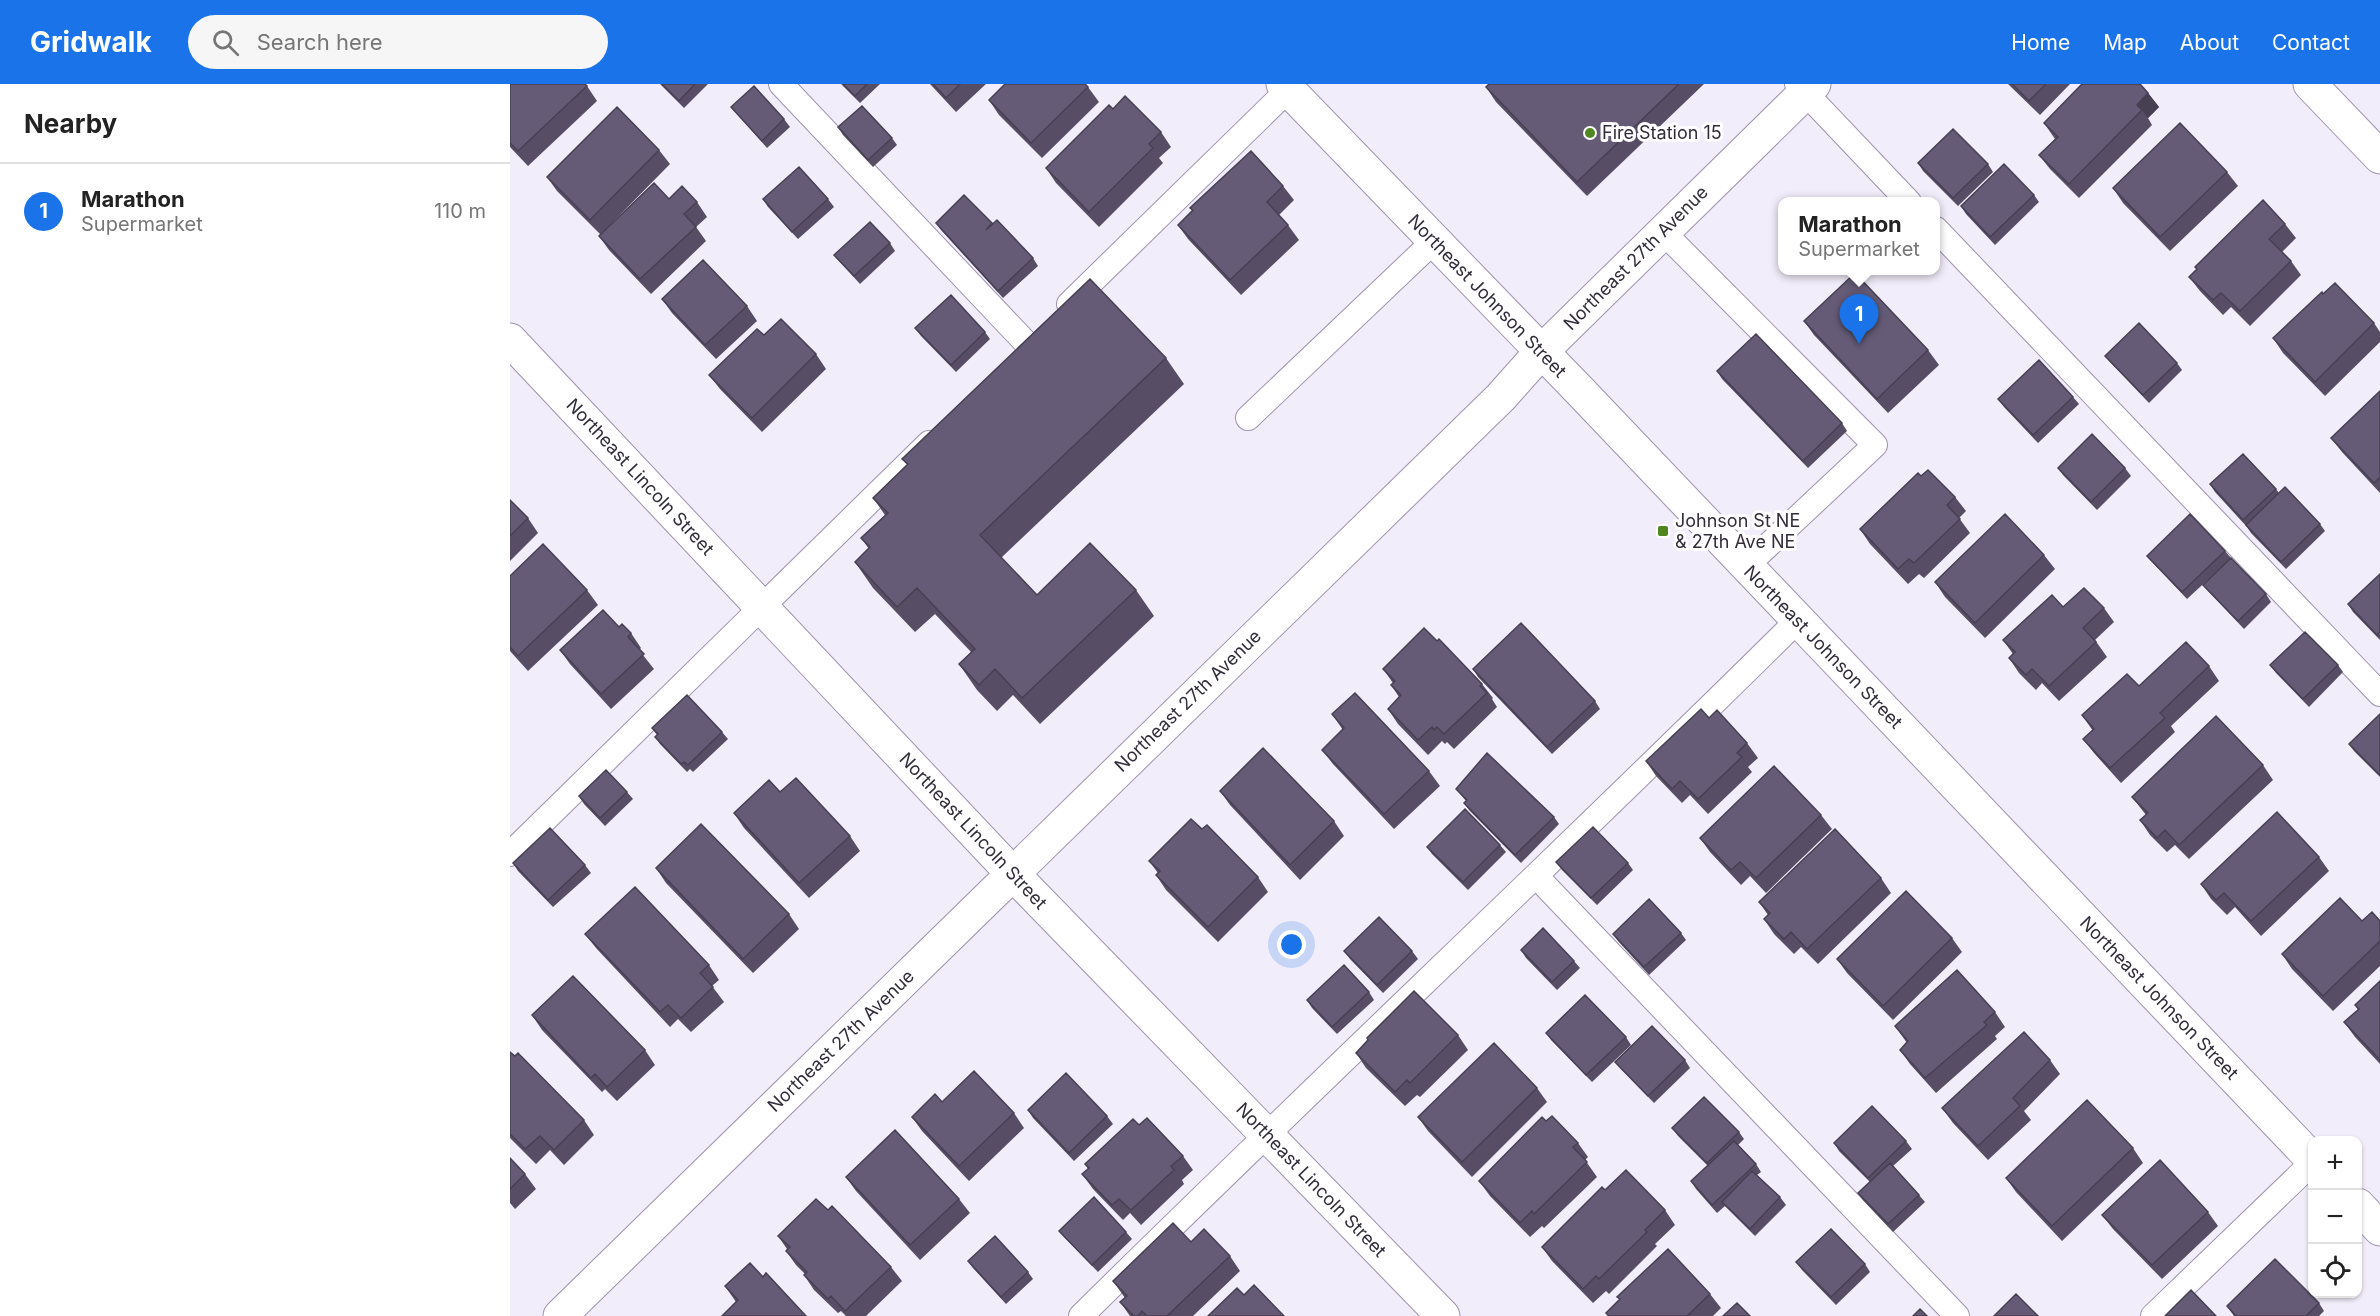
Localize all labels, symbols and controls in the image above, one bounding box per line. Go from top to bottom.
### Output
search box [188,15,608,69]
text: Gridwalk [30,25,152,59]
icon: search [209,26,242,59]
text: Search here [257,29,382,55]
text: Home [2011,30,2070,55]
text: Map [2103,30,2147,55]
text: About [2180,30,2239,55]
text: Contact [2272,30,2350,55]
text: Nearby [24,108,117,139]
place label: Fire Station 15 [1602,122,1722,143]
marker: Fire Station 15 [1583,126,1597,140]
street label: Northeast 27th Avenue [1559,181,1712,334]
text: Marathon [81,186,185,212]
popup [1778,197,1940,275]
text: 1 [39,199,48,223]
text: 110 m [434,199,486,223]
street label: Northeast Johnson Street [1404,210,1571,382]
text: Marathon [1798,211,1902,237]
text: Supermarket [81,212,203,236]
text: Supermarket [1798,237,1920,261]
pin: 1 [1840,294,1878,344]
street label: Northeast Lincoln Street [562,394,718,559]
place label: Johnson St NE & 27th Ave NE [1675,510,1800,552]
marker: Johnson St NE & 27th Ave NE [1656,524,1670,538]
street label: Northeast Johnson Street [1740,561,1907,733]
street label: Northeast 27th Avenue [1110,625,1265,776]
street label: Northeast Lincoln Street [895,748,1051,913]
street label: Northeast Johnson Street [2076,912,2243,1084]
your location [1277,930,1306,959]
street label: Northeast 27th Avenue [763,965,918,1116]
street label: Northeast Lincoln Street [1232,1098,1391,1261]
map controls [2308,1136,2362,1298]
button: + [2308,1136,2362,1190]
button: − [2308,1190,2362,1244]
button: locate [2308,1244,2362,1298]

